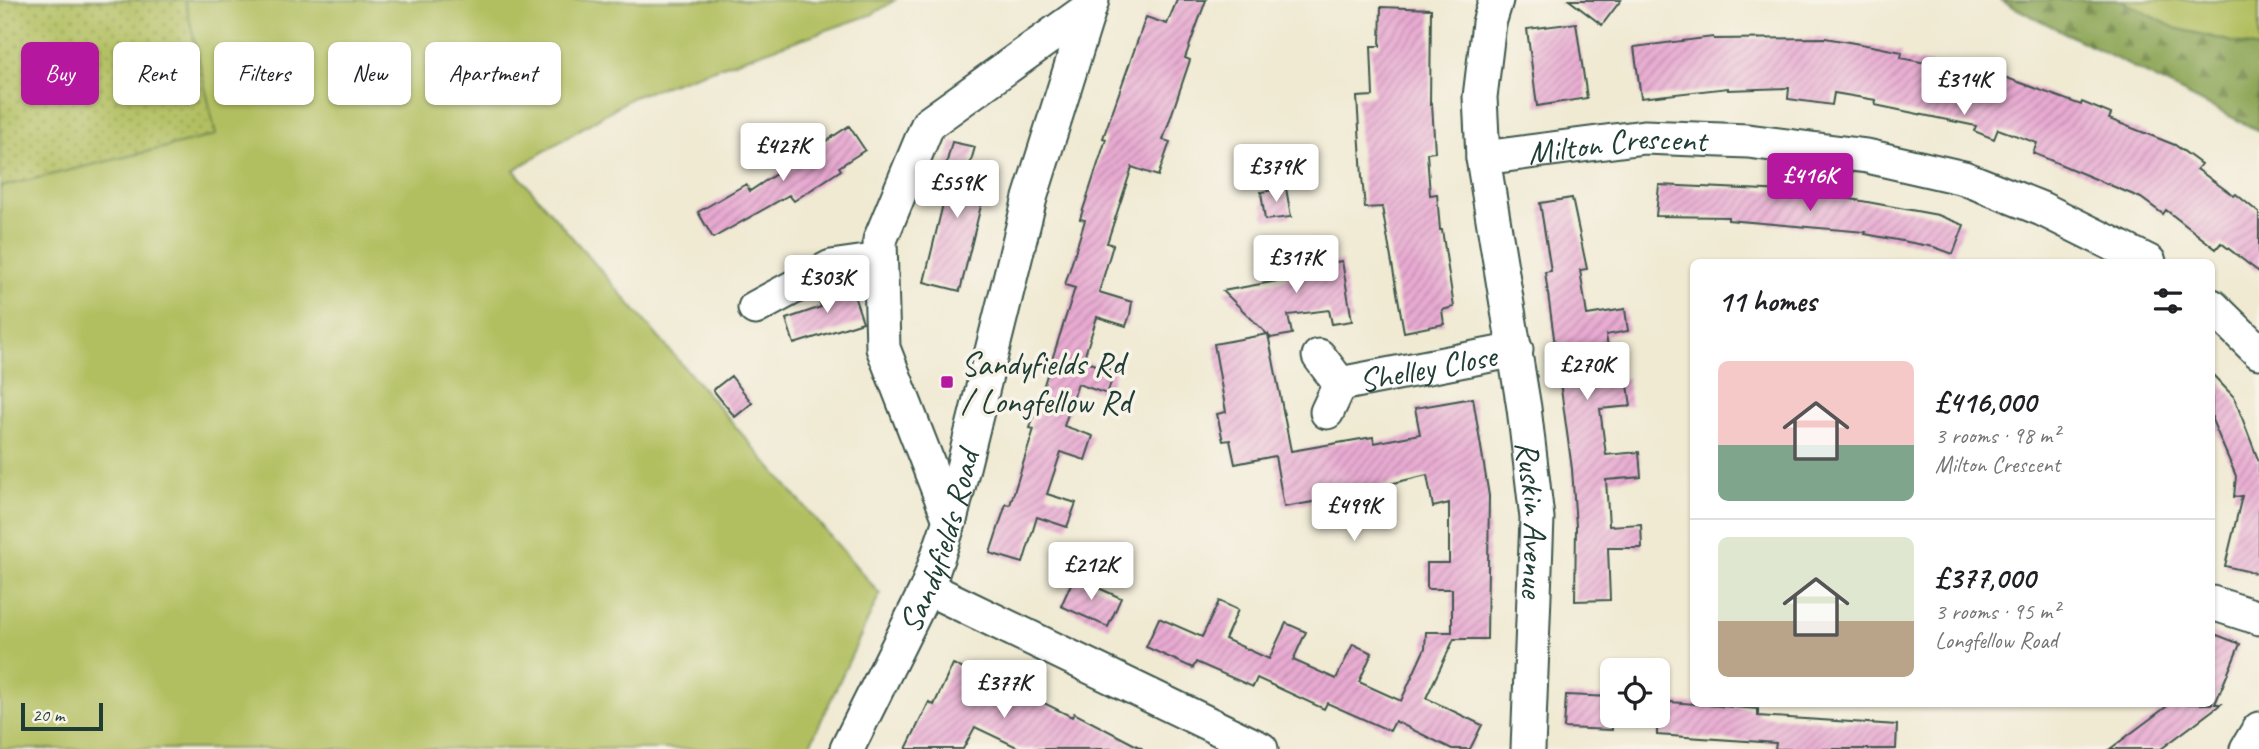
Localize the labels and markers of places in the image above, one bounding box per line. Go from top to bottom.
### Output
pin: £314K [1915,58,2013,117]
pin: £427K [734,124,832,183]
pin: £379K [1227,144,1325,204]
pin: £416K [1761,154,1859,213]
pin: £559K [908,160,1006,220]
pin: £317K [1247,236,1345,295]
pin: £303K [778,256,876,315]
pin: £270K [1538,342,1636,402]
place label: Sandyfields Rd / Longfellow Rd [961,343,1136,423]
marker: Sandyfields Rd / Longfellow Rd [939,374,955,390]
pin: £499K [1305,484,1403,543]
pin: £212K [1042,542,1140,602]
pin: £377K [955,660,1053,720]

